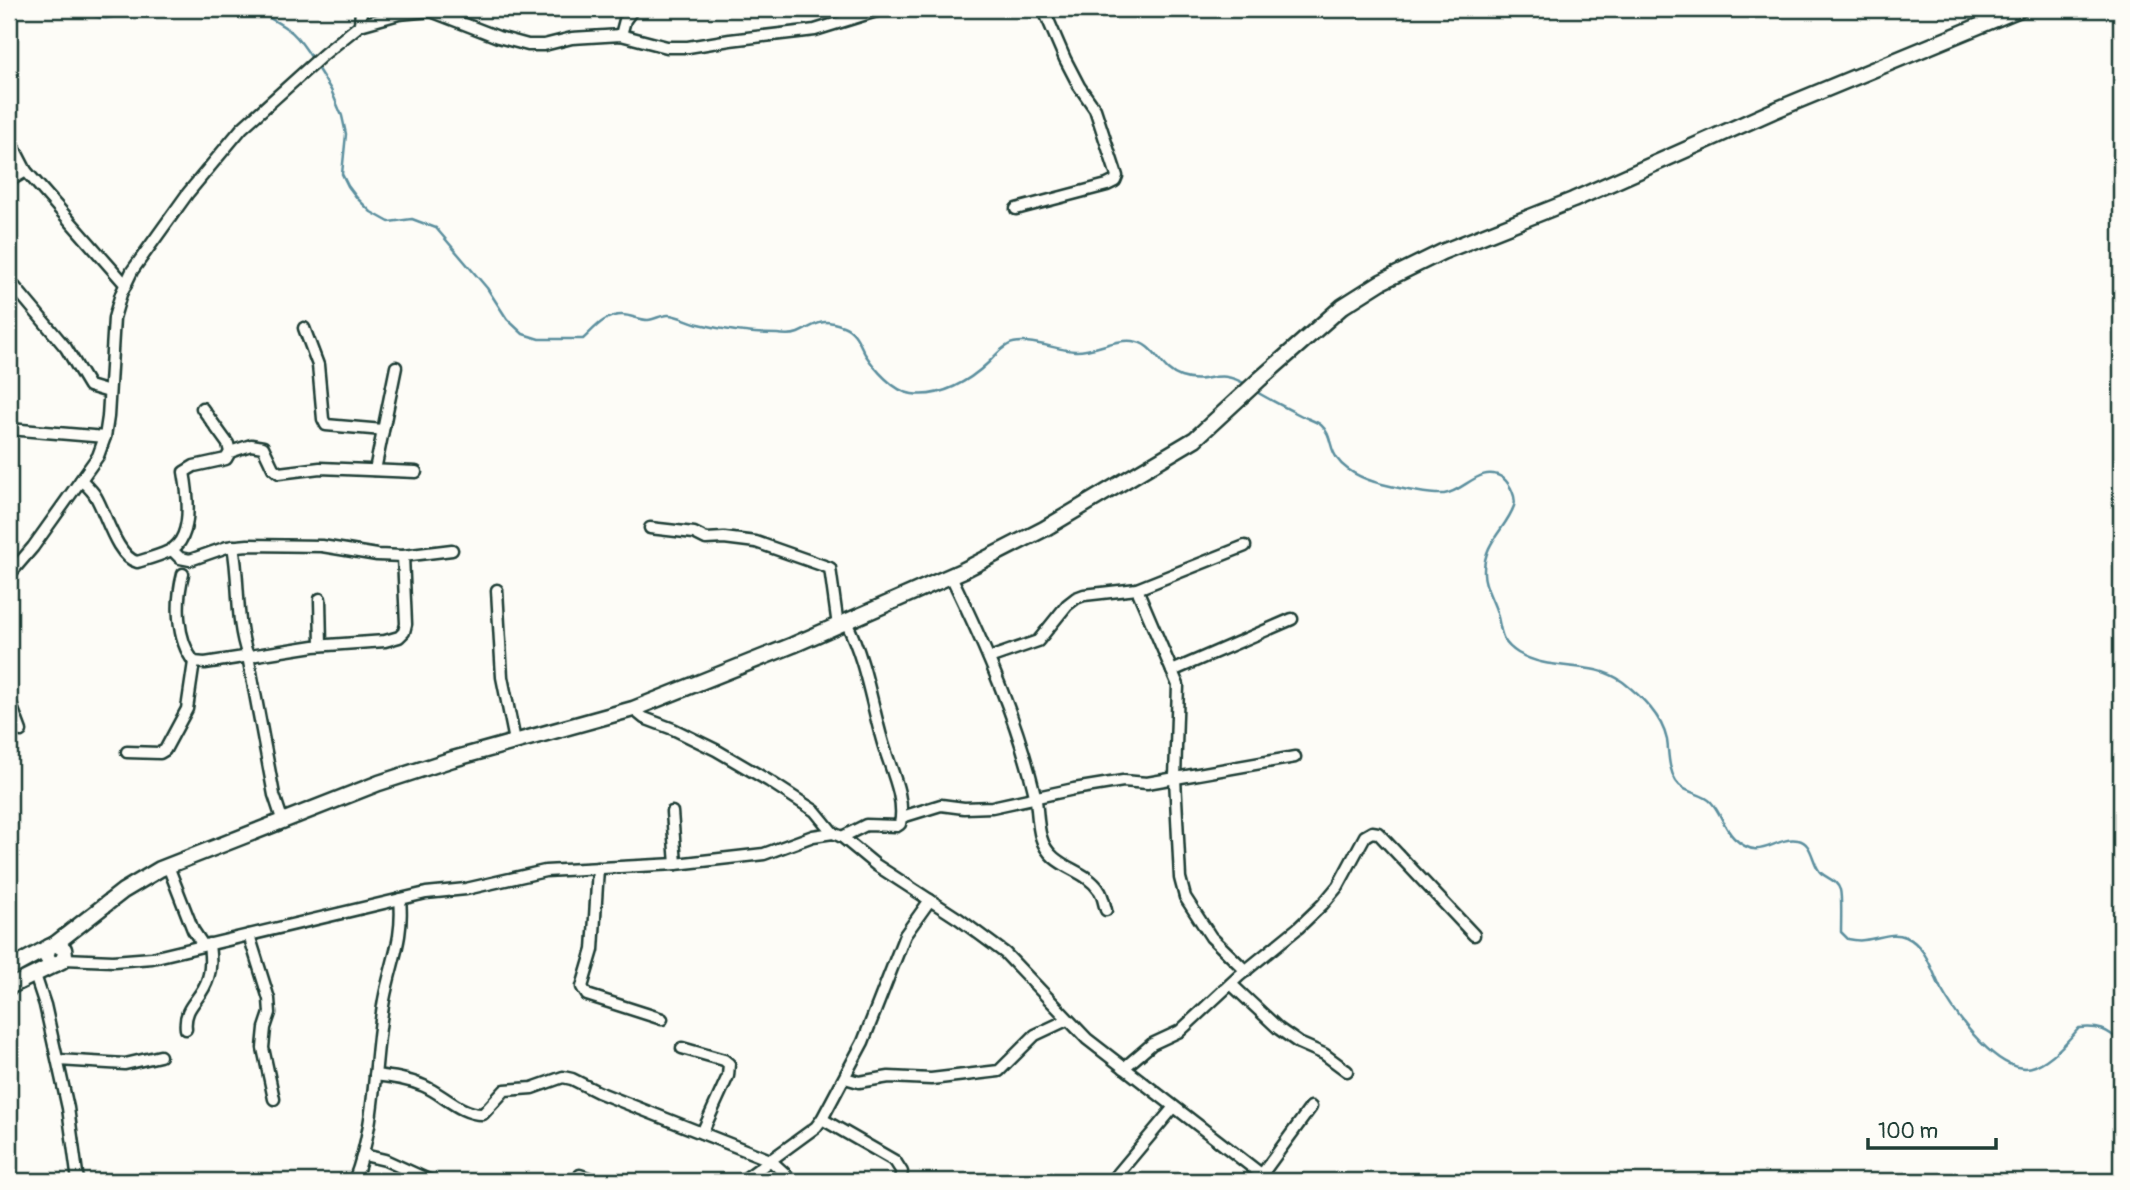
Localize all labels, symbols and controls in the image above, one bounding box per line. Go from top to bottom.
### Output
scale bar [1868,1106,1995,1150]
text: 100 m [1878,1118,1938,1145]

